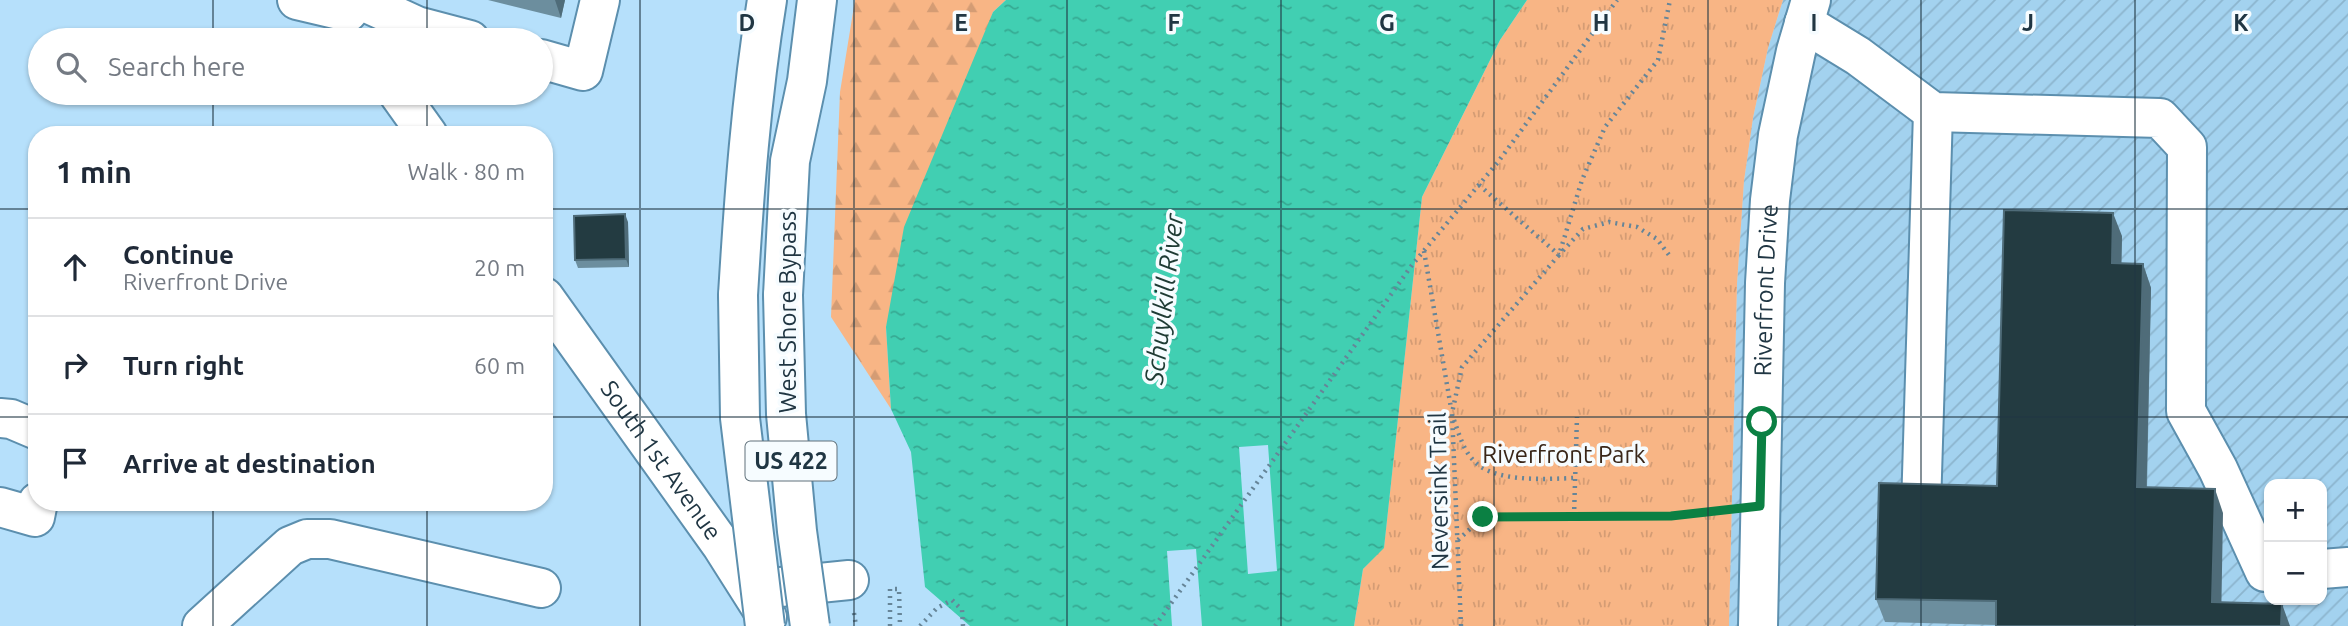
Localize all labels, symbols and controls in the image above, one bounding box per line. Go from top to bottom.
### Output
text: D [739,10,755,35]
text: E [954,10,968,35]
text: F [1168,10,1181,35]
text: G [1379,10,1395,35]
text: H [1593,10,1609,35]
text: I [1811,10,1817,35]
text: J [2022,10,2034,35]
text: K [2233,10,2249,35]
search box [28,28,553,105]
icon: search [52,48,90,86]
text: Search here [108,52,245,81]
text: 1 min [56,155,132,189]
text: Walk · 80 m [407,159,525,184]
street label: Riverfront Drive [1749,203,1783,377]
street label: West Shore Bypass [774,211,801,413]
water label: Schuylkill River [1139,211,1188,387]
text: Continue [123,240,234,269]
icon: ahead [56,248,94,286]
text: 20 m [474,255,525,280]
text: Riverfront Drive [123,269,288,294]
icon: right [56,346,94,384]
text: Turn right [123,351,244,380]
text: 60 m [474,353,525,378]
street label: South 1st Avenue [595,376,727,545]
route start [1746,406,1777,437]
street label: Neversink Trail [1424,412,1453,570]
park label: Riverfront Park [1482,441,1646,468]
road number: US 422 [746,442,836,481]
icon: arrive [56,444,94,482]
text: Arrive at destination [123,449,376,478]
map controls [2264,479,2327,605]
button: + [2264,479,2327,542]
route end [1467,501,1498,532]
button: − [2264,542,2327,605]

